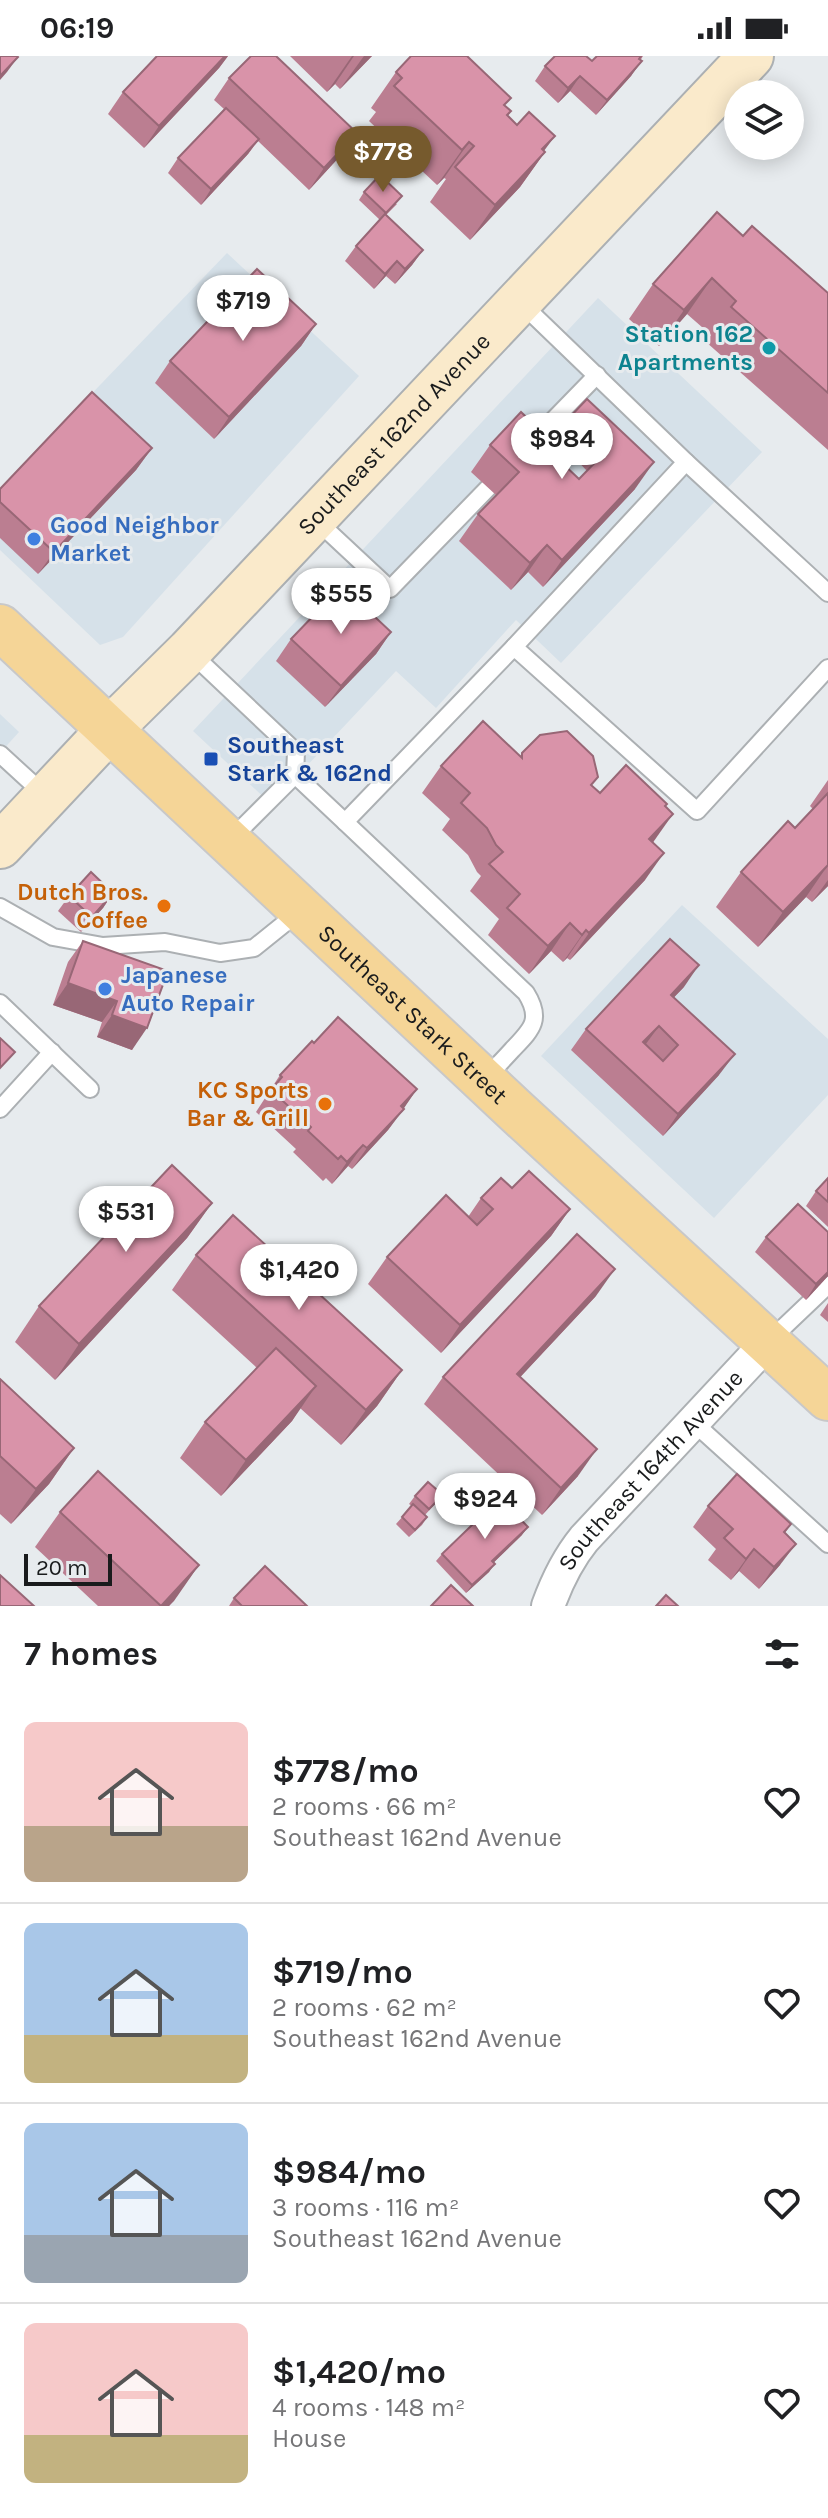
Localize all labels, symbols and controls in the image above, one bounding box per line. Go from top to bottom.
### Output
text: 06:19 [40,10,114,46]
map controls [724,80,804,160]
button: layers [724,80,804,160]
pin: $778 [336,126,430,194]
text: $778 [353,136,413,167]
pin: $719 [196,275,290,343]
text: $719 [215,285,271,316]
place label: Station 162 Apartments [618,320,753,376]
street label: Southeast 162nd Avenue [292,327,496,541]
marker: Station 162 Apartments [760,339,778,357]
pin: $984 [515,413,609,481]
text: $984 [529,423,595,454]
place label: Good Neighbor Market [50,511,219,567]
marker: Good Neighbor Market [25,530,43,548]
pin: $555 [294,568,388,636]
text: $555 [309,578,373,609]
place label: Southeast Stark & 162nd [227,731,392,787]
marker: Southeast Stark & 162nd [202,750,220,768]
place label: Dutch Bros. Coffee [17,878,148,934]
marker: Dutch Bros. Coffee [155,897,173,915]
street label: Southeast Stark Street [312,919,513,1110]
place label: Japanese Auto Repair [121,961,255,1017]
marker: Japanese Auto Repair [96,980,114,998]
place label: KC Sports Bar & Grill [187,1076,309,1132]
marker: KC Sports Bar & Grill [316,1095,334,1113]
pin: $531 [79,1186,173,1254]
text: $531 [97,1196,155,1227]
pin: $1,420 [234,1244,364,1312]
text: $1,420 [258,1254,340,1285]
street label: Southeast 164th Avenue [552,1364,749,1576]
pin: $924 [438,1473,532,1541]
text: $924 [453,1483,517,1514]
scale bar [24,1550,112,1586]
text: 20 m [36,1555,88,1581]
icon: filters [760,1632,804,1676]
text: 7 homes [24,1634,158,1674]
text: $778/mo [272,1751,419,1791]
icon: home [88,1754,184,1850]
icon: heart [760,1780,804,1824]
text: 2 rooms · 66 m² [272,1791,457,1822]
text: Southeast 162nd Avenue [272,1822,562,1853]
text: $719/mo [272,1952,413,1992]
icon: home [88,1955,184,2051]
icon: heart [760,1981,804,2025]
text: 2 rooms · 62 m² [272,1992,457,2023]
text: Southeast 162nd Avenue [272,2023,562,2054]
text: $984/mo [272,2152,426,2192]
icon: home [88,2155,184,2251]
icon: heart [760,2181,804,2225]
text: 3 rooms · 116 m² [272,2192,459,2223]
text: Southeast 162nd Avenue [272,2223,562,2254]
text: $1,420/mo [272,2352,446,2392]
icon: home [88,2355,184,2451]
icon: heart [760,2381,804,2425]
text: 4 rooms · 148 m² [272,2392,466,2423]
text: House [272,2423,346,2454]

